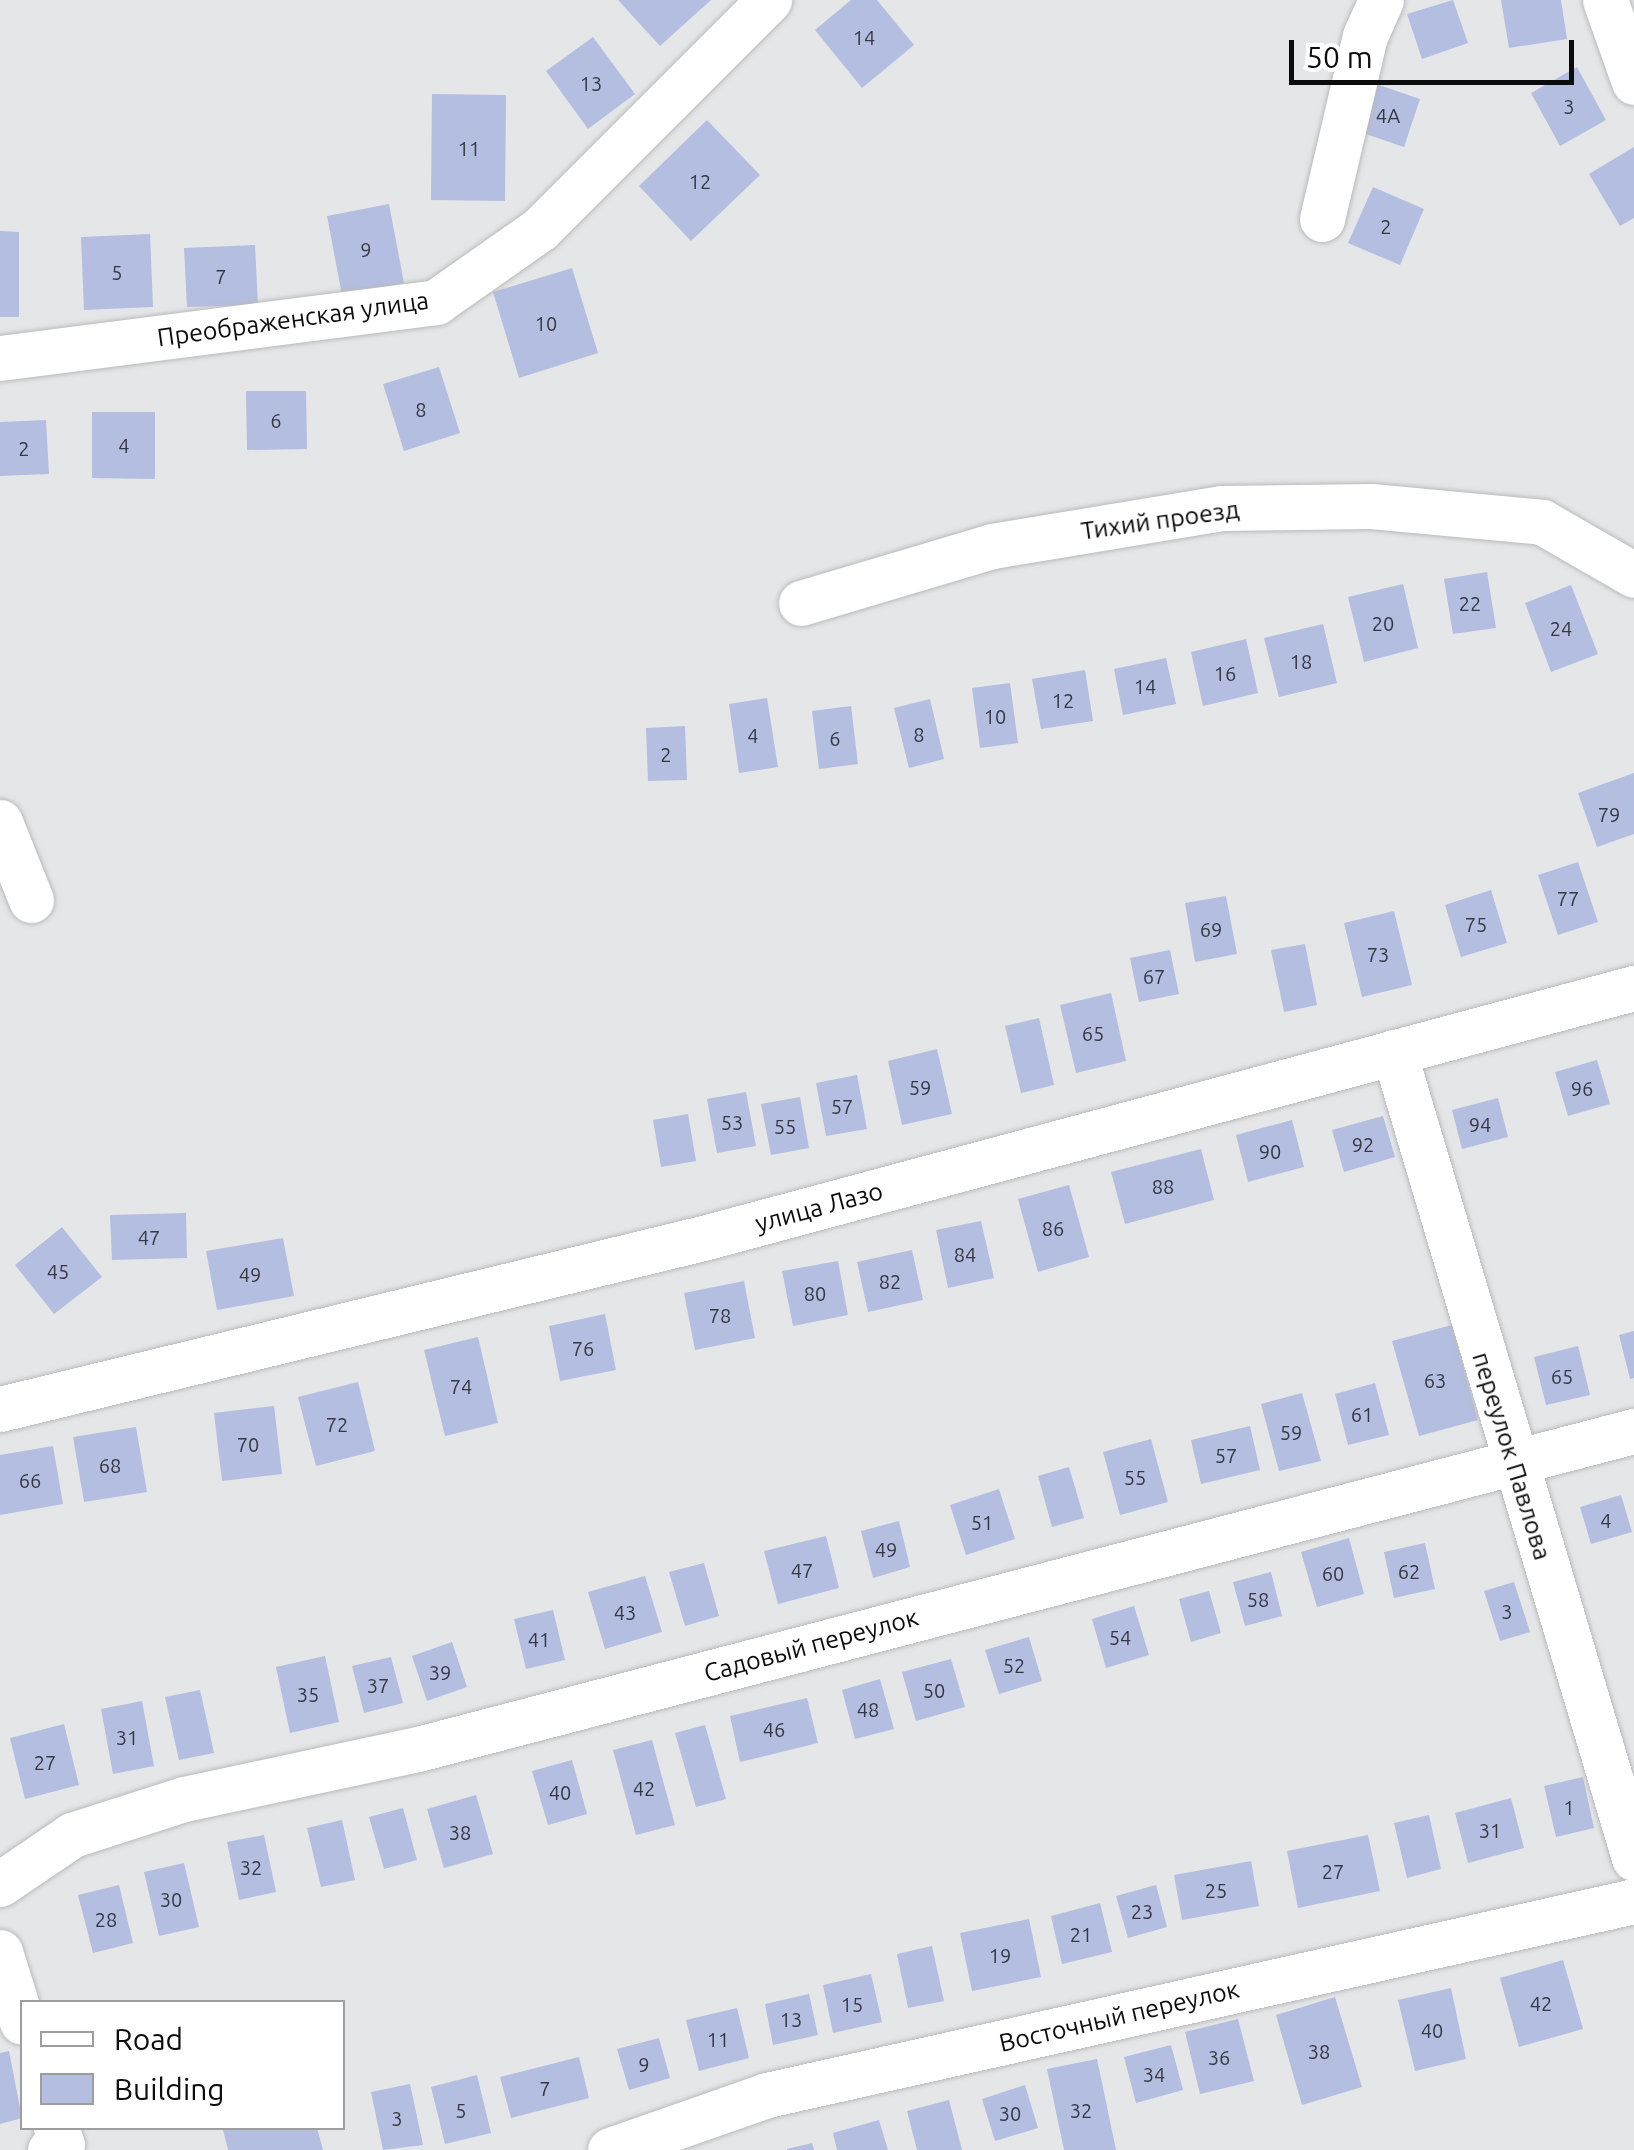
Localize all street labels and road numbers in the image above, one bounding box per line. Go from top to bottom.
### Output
street label: Преображенская улица [155,285,431,353]
street label: Тихий проезд [1079,494,1241,546]
street label: улица Лазо [752,1176,886,1238]
street label: переулок Павлова [1466,1348,1558,1564]
street label: Садовый переулок [701,1602,921,1688]
street label: Восточный переулок [996,1974,1242,2058]

